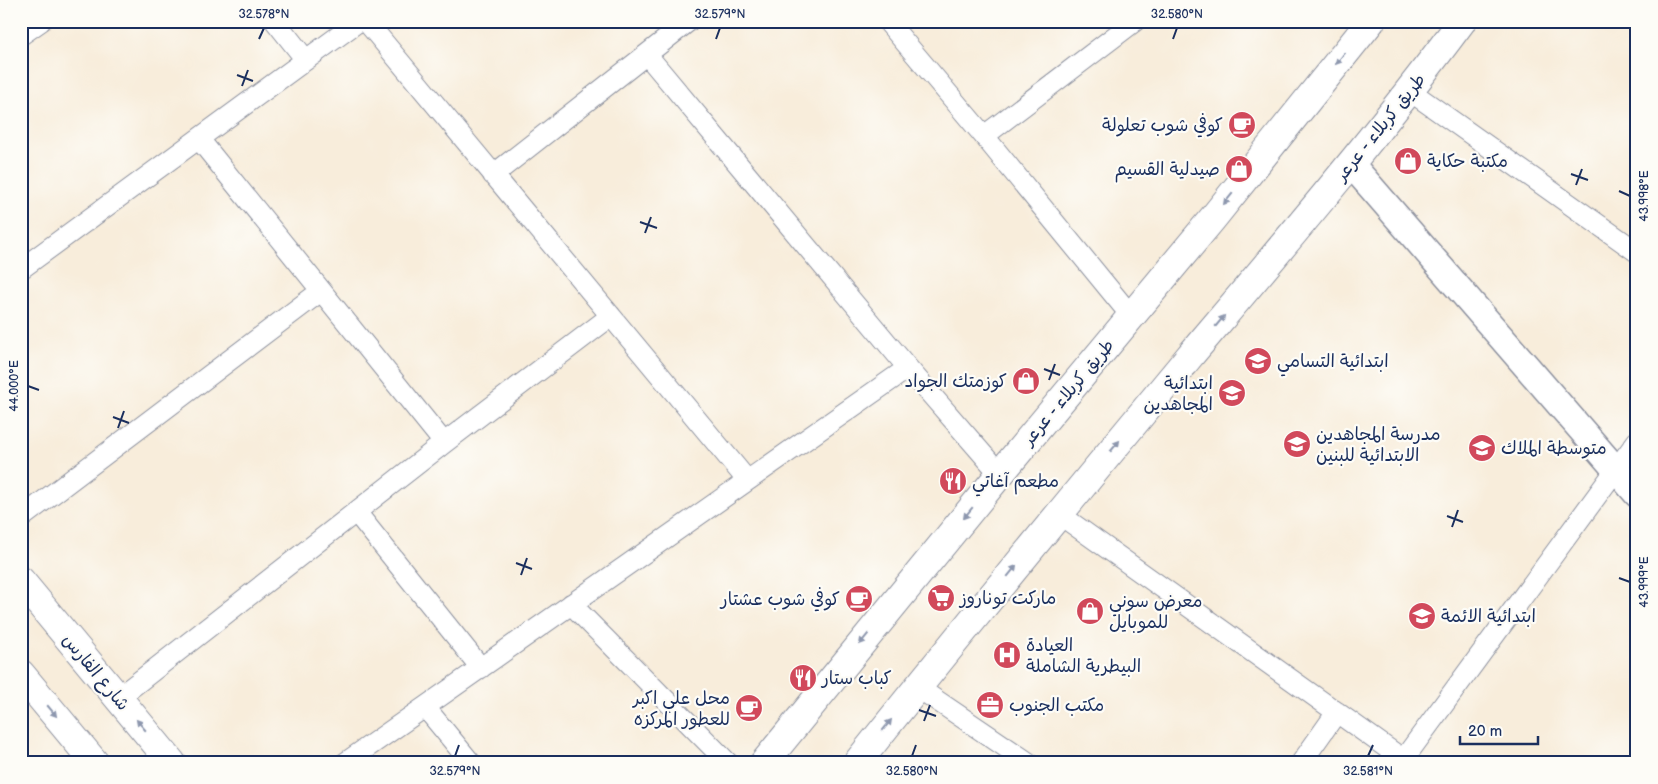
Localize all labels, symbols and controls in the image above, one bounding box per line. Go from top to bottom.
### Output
text: 32.578°N [238,7,290,22]
text: 32.579°N [694,7,746,22]
text: 32.580°N [1151,7,1203,22]
one-way arrow [1335,52,1346,65]
street label: طريق كربلاء - عرعر [1329,69,1430,187]
cafe icon: كوفي شوب تعلولة [1227,110,1257,140]
place label: كوفي شوب تعلولة [1102,113,1223,138]
shop icon: مكتبة حكاية [1393,146,1423,176]
place label: مكتبة حكاية [1427,151,1508,172]
shop icon: صيدلية القسيم [1224,154,1254,184]
place label: صيدلية القسيم [1114,159,1220,183]
text: 43.998°E [1637,170,1652,222]
one-way arrow [1222,193,1233,206]
one-way arrow [1214,315,1225,328]
street label: طريق كربلاء - عرعر [1017,335,1119,451]
school or university icon: ابتدائية التسامي [1243,346,1273,376]
place label: ابتدائية التسامي [1277,351,1389,377]
text: 44.000°E [7,360,22,412]
shop icon: كوزمتك الجواد [1011,366,1041,396]
place label: كوزمتك الجواد [905,371,1007,393]
place label: ابتدائية المجاهدين [1143,373,1213,415]
school or university icon: ابتدائية المجاهدين [1217,378,1247,408]
place label: مدرسة المجاهدين الابتدائية للبنين [1316,424,1441,466]
school or university icon: مدرسة المجاهدين الابتدائية للبنين [1282,429,1312,459]
school or university icon: متوسطة الملاك [1467,433,1497,463]
place label: متوسطة الملاك [1501,438,1607,459]
one-way arrow [1110,440,1121,453]
restaurant icon: مطعم آغاتي [938,466,968,496]
place label: مطعم آغاتي [972,471,1059,497]
one-way arrow [962,507,973,520]
text: 43.999°E [1637,556,1652,608]
one-way arrow [1006,565,1017,578]
supermarket icon: ماركت توناروز [926,583,956,613]
cafe icon: كوفي شوب عشتار [844,584,874,614]
place label: كوفي شوب عشتار [719,587,840,612]
place label: ماركت توناروز [958,588,1056,609]
place label: معرض سوني للموبايل [1109,591,1203,633]
shop icon: معرض سوني للموبايل [1075,596,1105,626]
school or university icon: ابتدائية الائمة [1407,601,1437,631]
place label: ابتدائية الائمة [1441,606,1536,627]
street label: شارع الفارس [57,630,134,715]
one-way arrow [859,632,870,645]
place label: العيادة البيطرية الشاملة [1026,635,1141,677]
hospital icon: العيادة البيطرية الشاملة [992,640,1022,670]
restaurant icon: كباب ستار [788,663,818,693]
place label: كباب ستار [820,668,892,689]
place label: محل علي اكبر للعطور المركزه [631,688,730,730]
office icon: مكتب الجنوب [975,690,1005,720]
cafe icon: محل علي اكبر للعطور المركزه [734,693,764,723]
place label: مكتب الجنوب [1009,695,1104,716]
one-way arrow [47,705,58,718]
scale bar [1460,714,1538,746]
one-way arrow [135,719,146,732]
one-way arrow [882,719,893,732]
text: 20 m [1468,722,1502,741]
text: 32.579°N [429,764,481,779]
text: 32.580°N [886,764,938,779]
text: 32.581°N [1343,764,1393,779]

